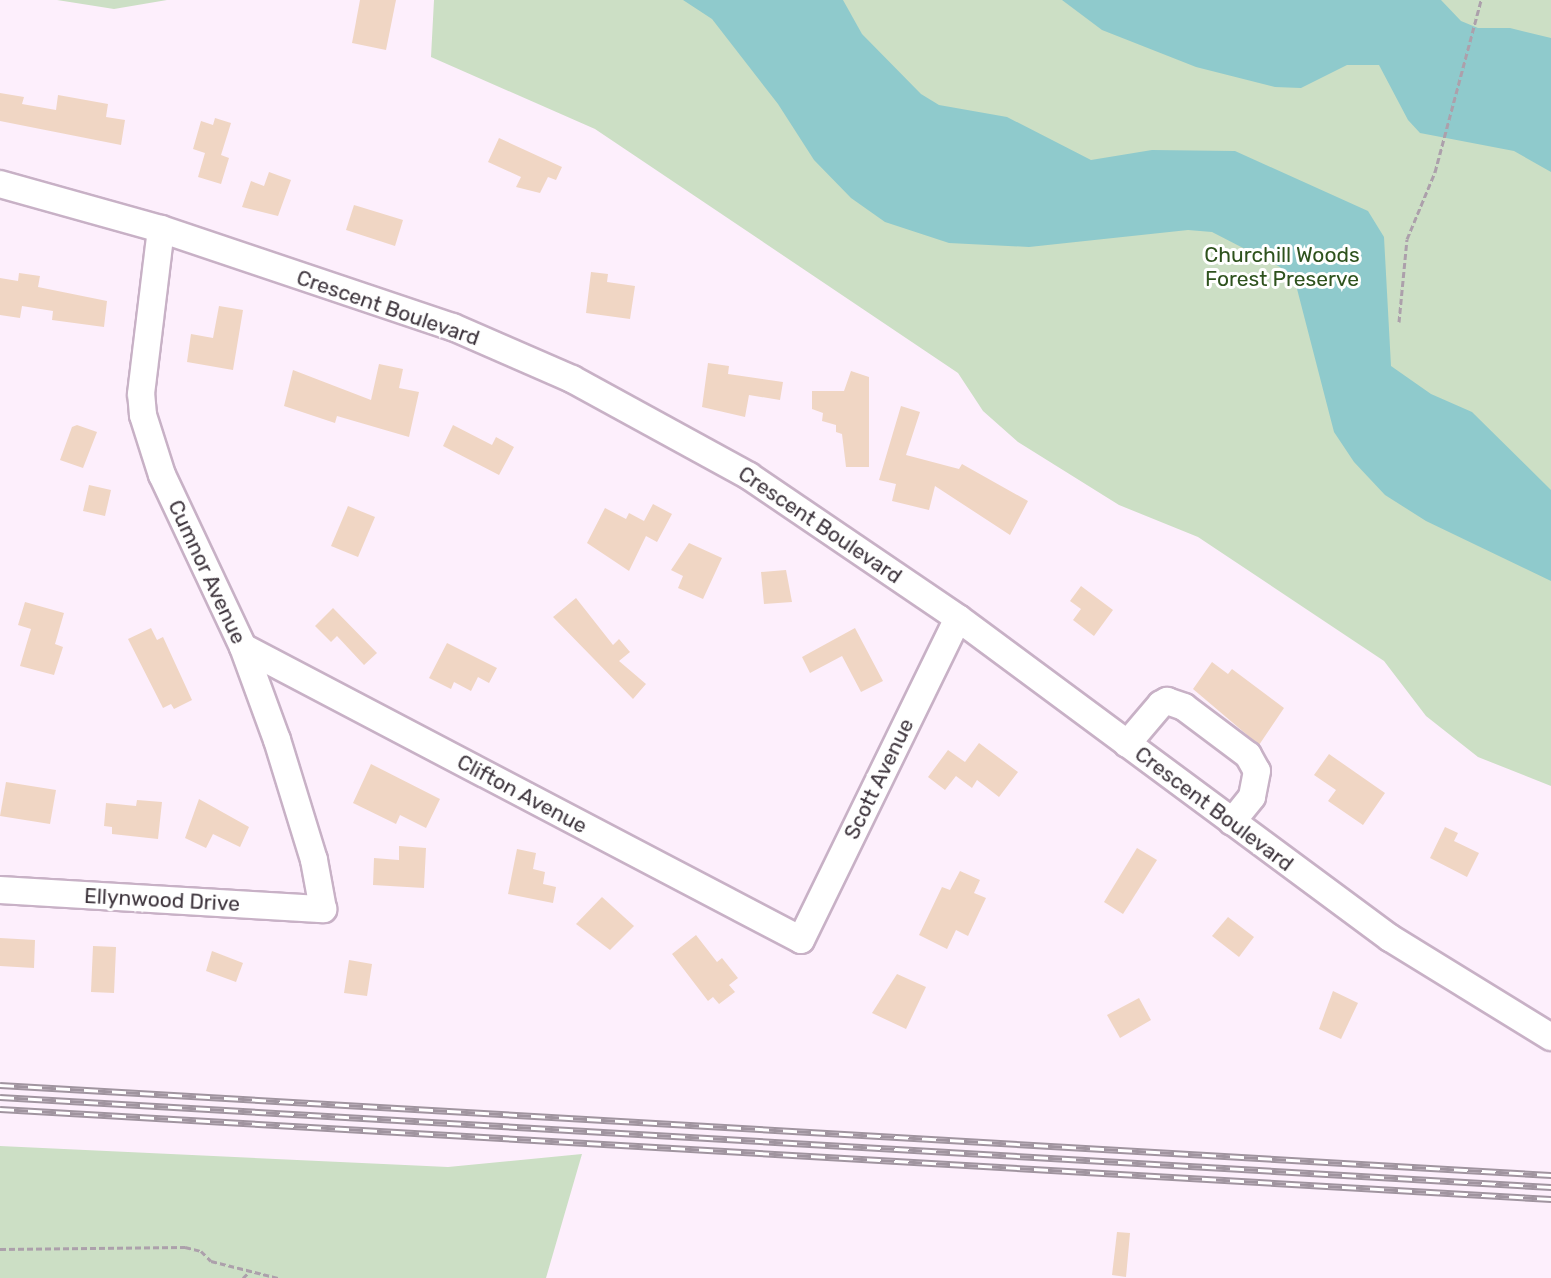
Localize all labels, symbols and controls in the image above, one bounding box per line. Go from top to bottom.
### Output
park label: Churchill Woods Forest Preserve [1204,242,1360,292]
street label: Crescent Boulevard [293,265,483,351]
street label: Crescent Boulevard [733,461,907,589]
street label: Cumnor Avenue [162,496,252,648]
street label: Scott Avenue [839,714,919,844]
street label: Crescent Boulevard [1130,741,1298,877]
street label: Clifton Avenue [453,749,591,839]
street label: Ellynwood Drive [83,883,241,917]

